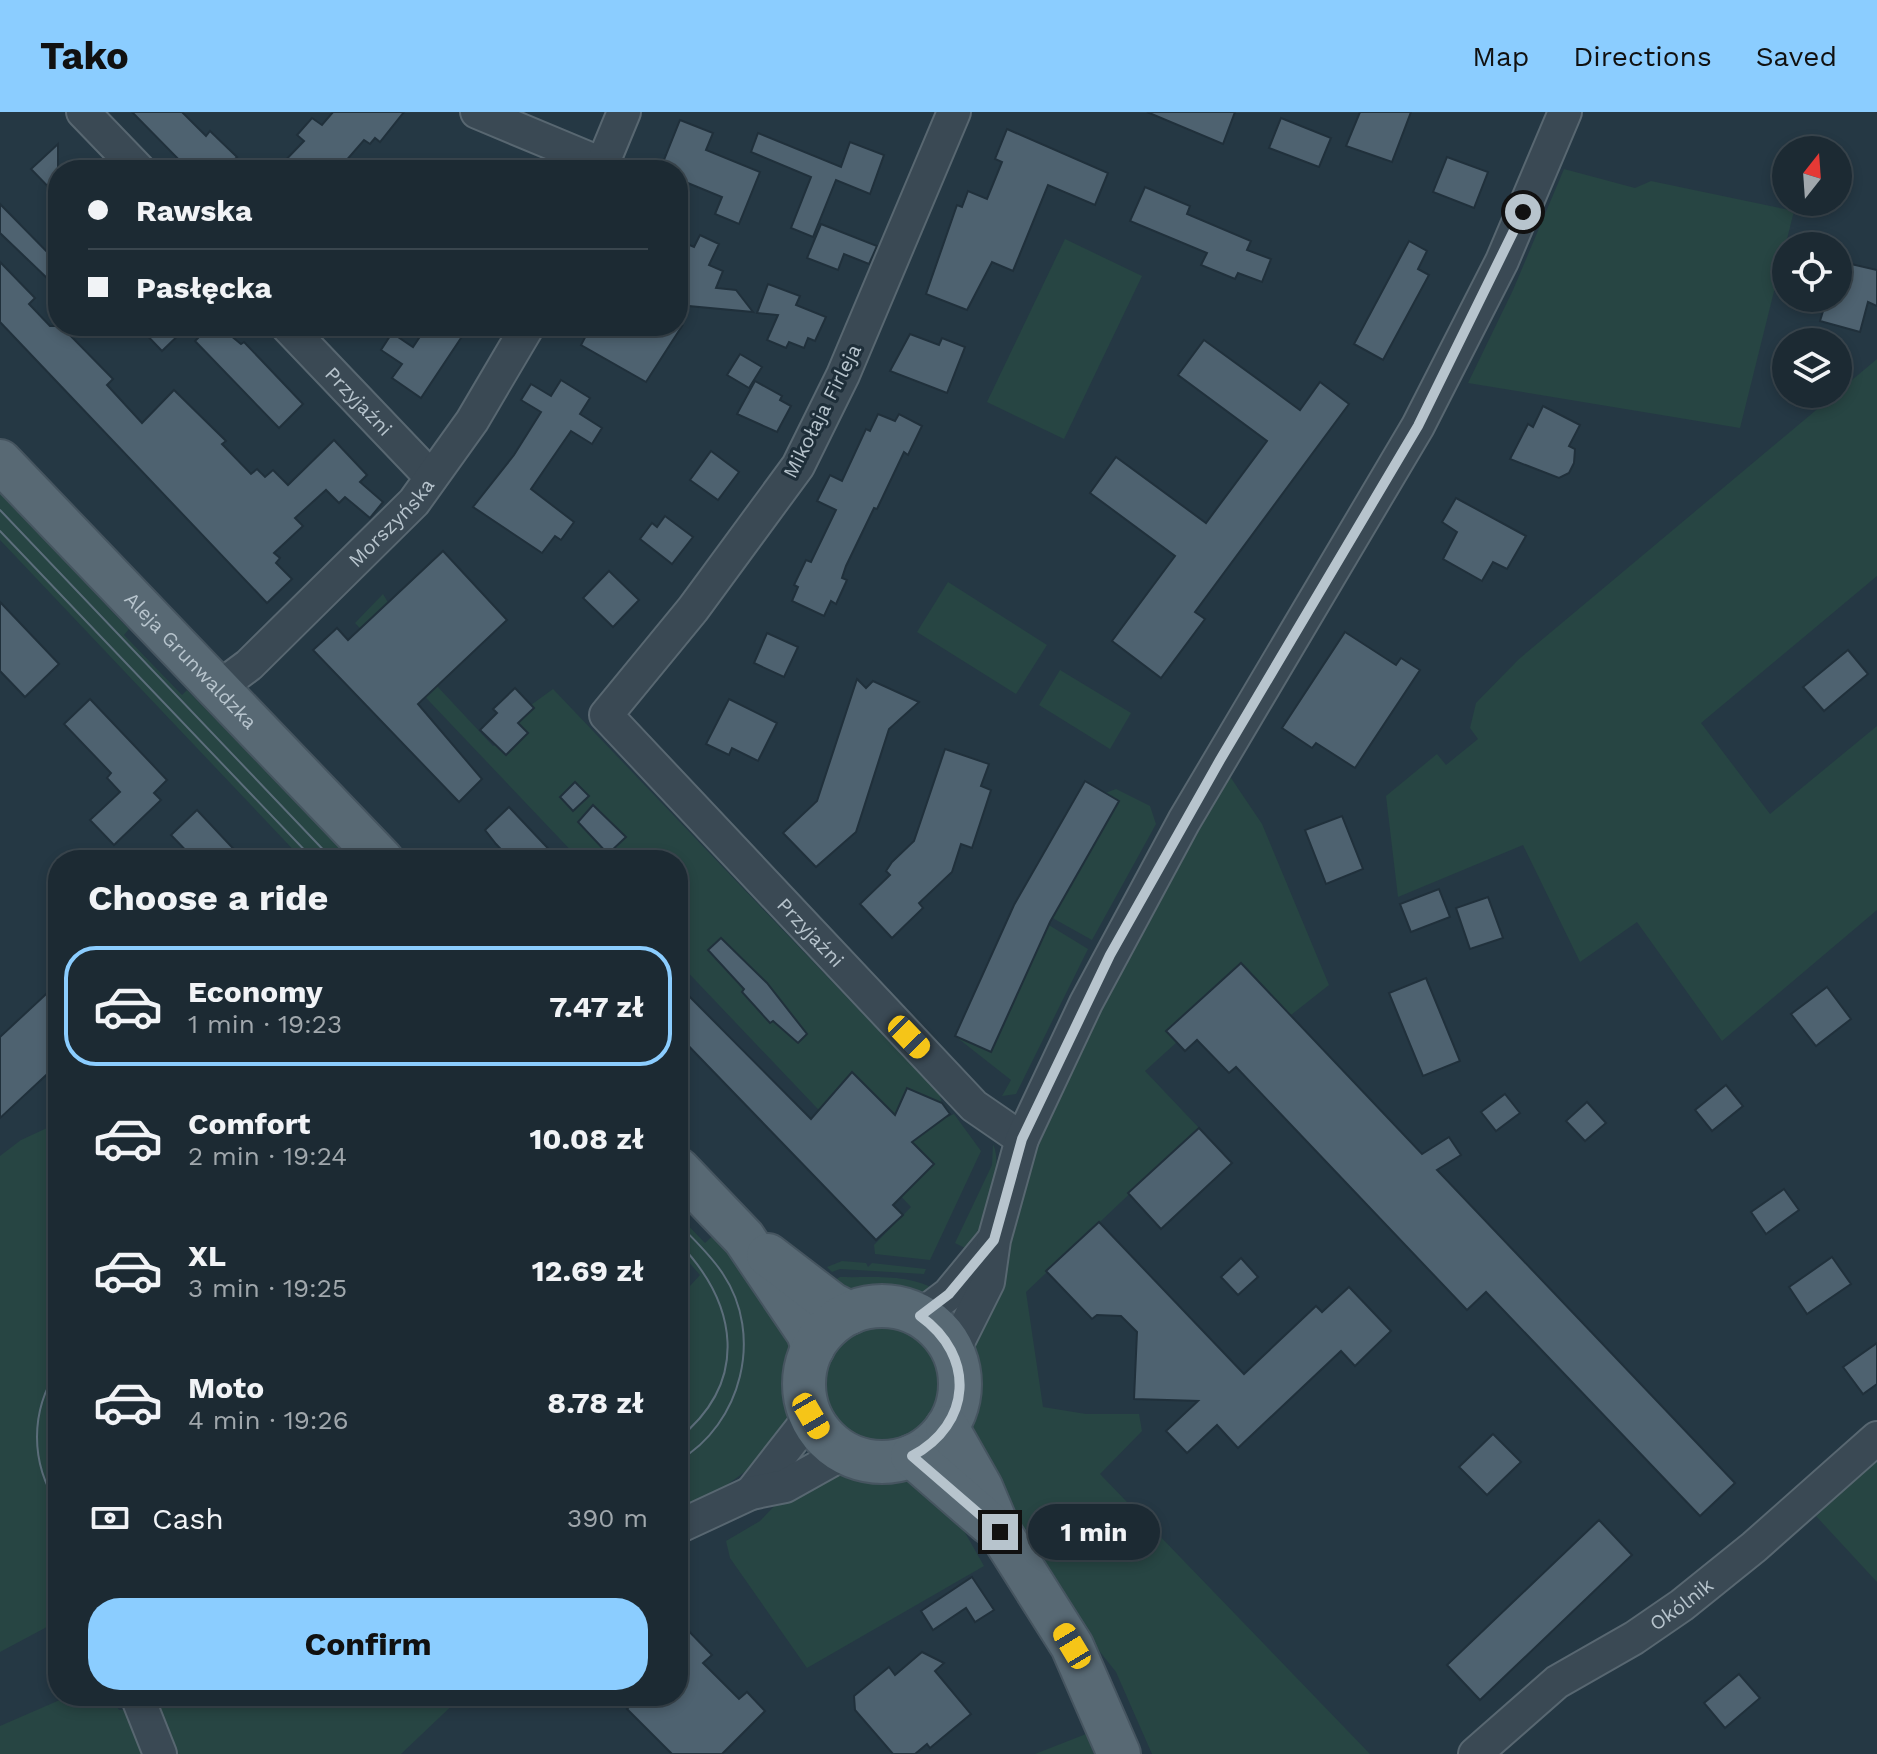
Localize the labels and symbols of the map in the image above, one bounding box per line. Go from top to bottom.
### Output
north arrow [1772,136,1852,216]
route start [1505,194,1541,230]
street label: Mikołaja Firleja [778,340,866,482]
street label: Przyjaźni [320,362,397,441]
street label: Morszyńska [343,474,439,572]
street label: Aleja Grunwaldzka [120,587,262,734]
street label: Przyjaźni [772,893,849,972]
car [884,1011,934,1063]
car [789,1389,833,1443]
callout: 1 min [1028,1504,1160,1560]
route end [982,1514,1018,1550]
street label: Okólnik [1645,1573,1718,1636]
car [1049,1619,1095,1673]

